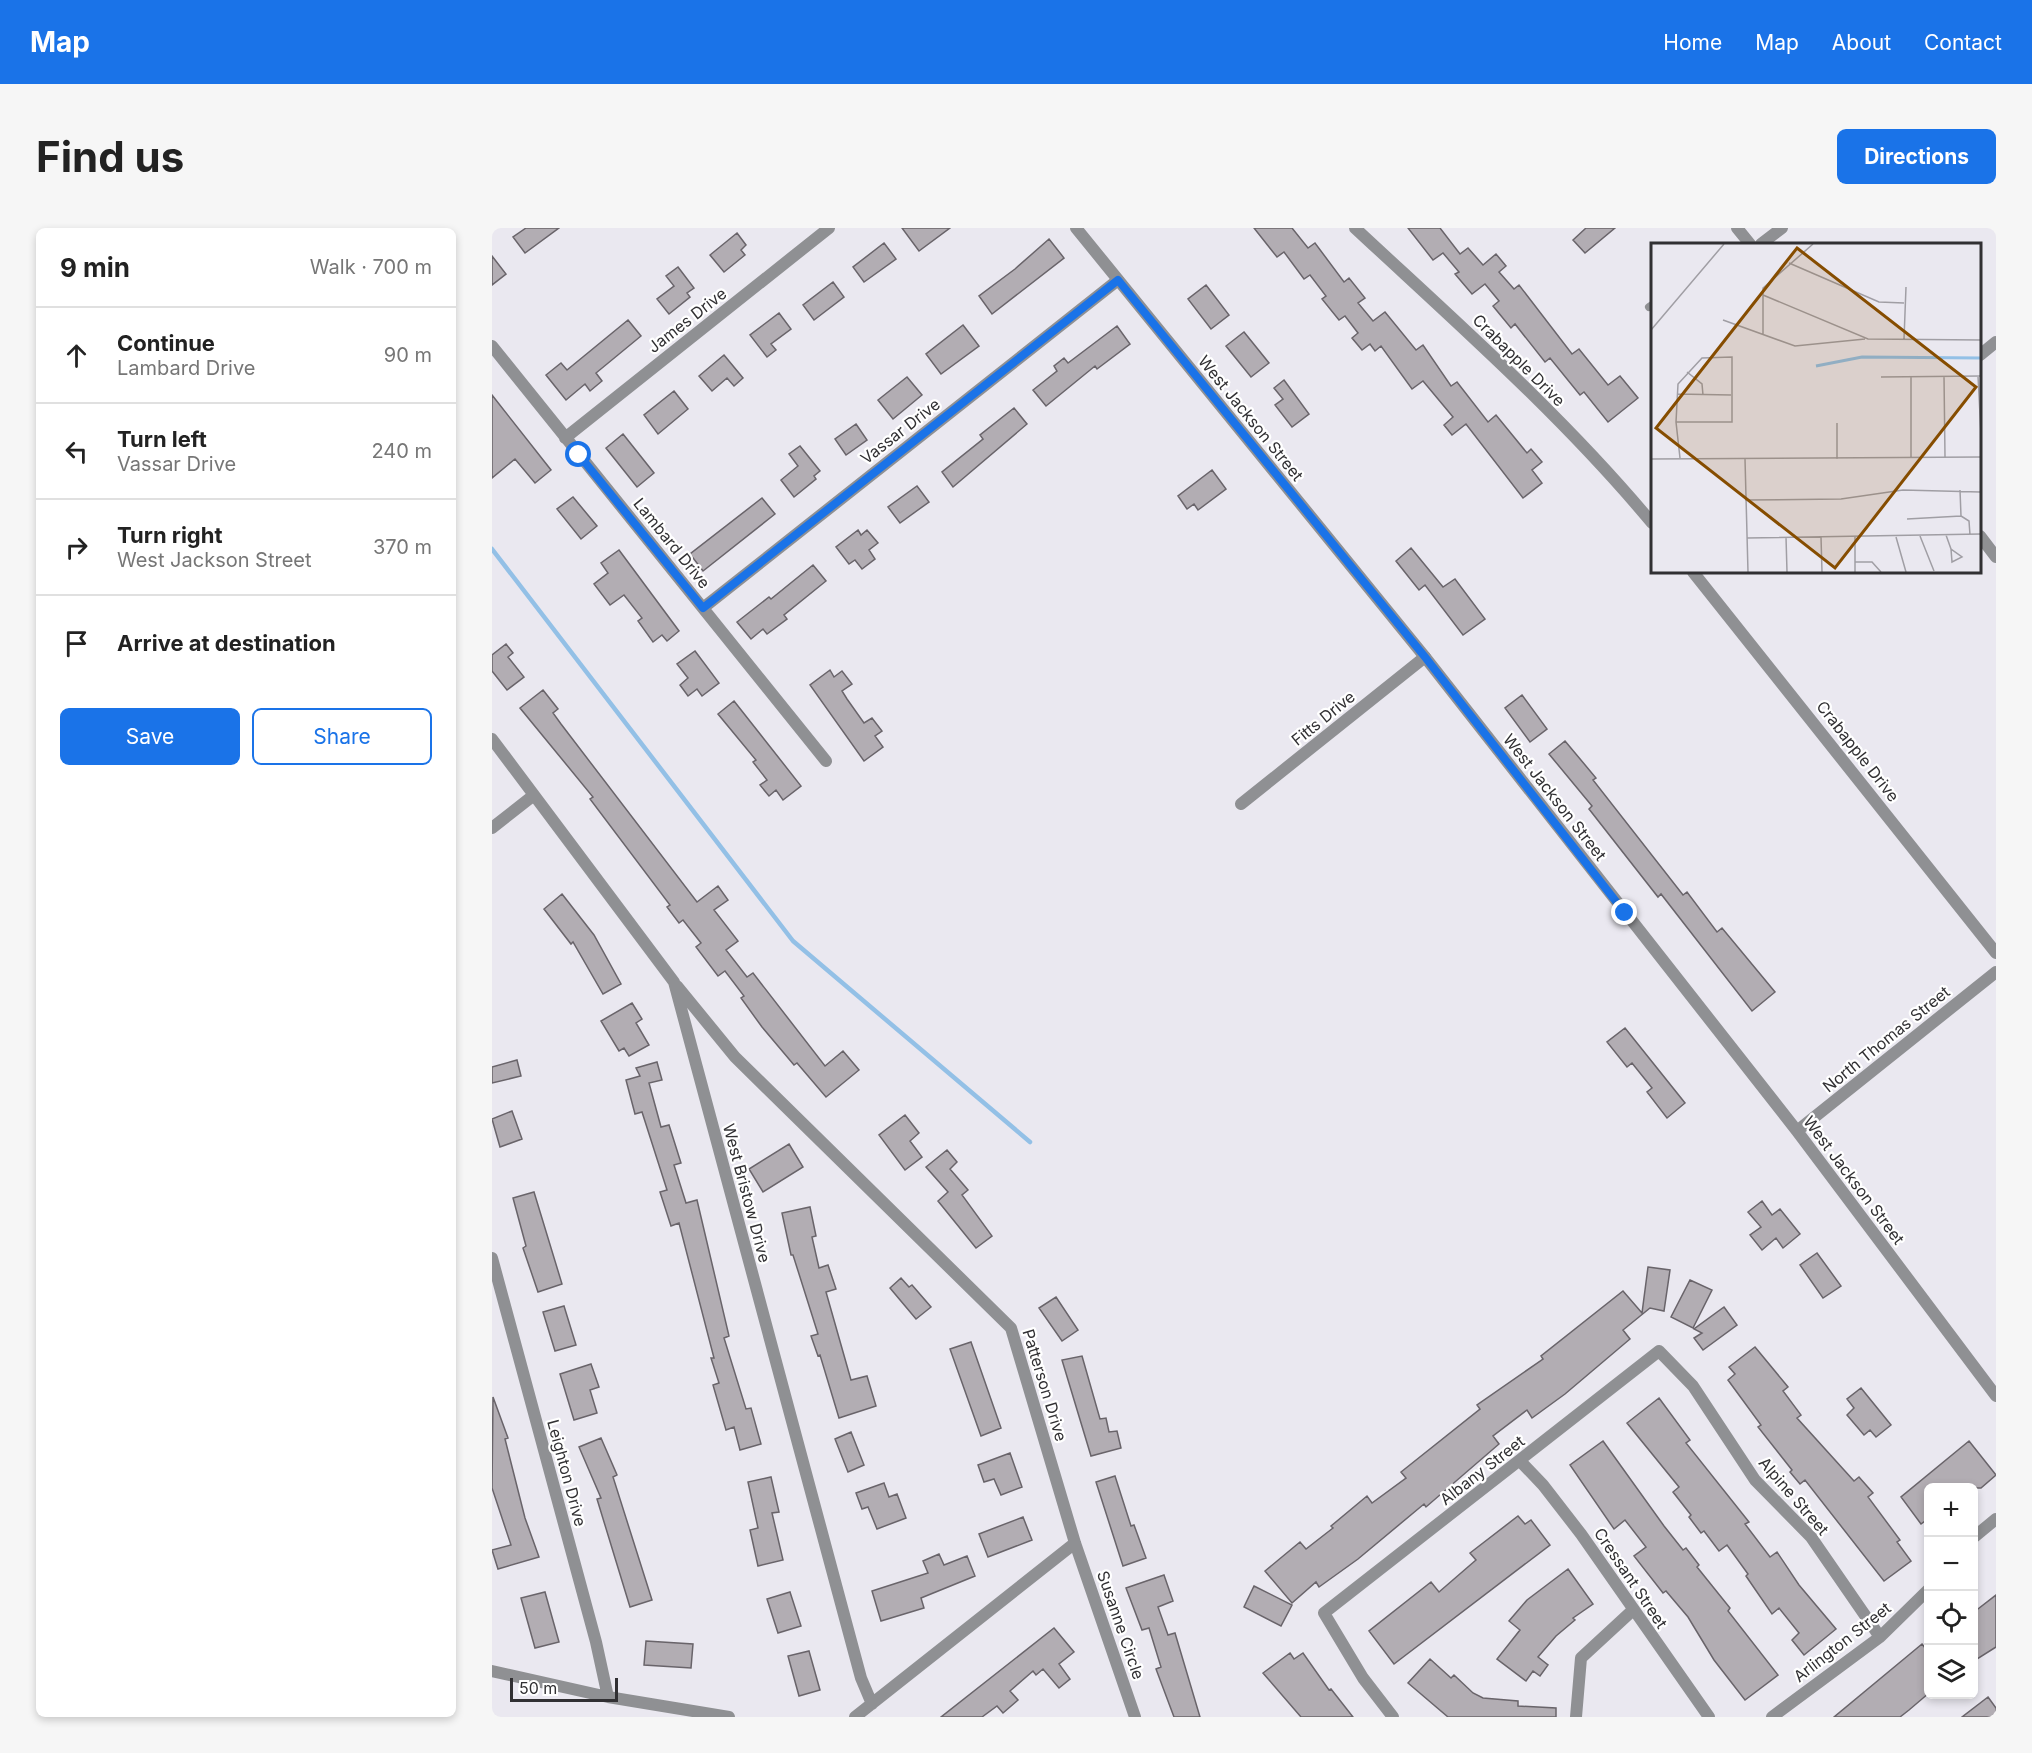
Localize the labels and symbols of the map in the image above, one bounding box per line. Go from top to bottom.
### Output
inset map [1651,243,1981,573]
street label: James Drive [644,283,730,357]
street label: Crabapple Drive [1469,310,1569,410]
street label: West Jackson Street [1194,351,1308,485]
street label: Vassar Drive [856,394,944,468]
route start [565,441,591,467]
street label: Lambard Drive [629,494,715,592]
street label: Fitts Drive [1287,686,1359,750]
street label: Crabapple Drive [1812,697,1904,805]
street label: West Jackson Street [1499,730,1611,864]
route end [1611,899,1637,925]
street label: North Thomas Street [1818,982,1954,1096]
street label: West Jackson Street [1799,1112,1909,1248]
street label: West Bristow Drive [719,1121,775,1265]
street label: Patterson Drive [1018,1327,1072,1443]
street label: Leighton Drive [543,1417,591,1529]
street label: Albany Street [1436,1431,1528,1509]
street label: Alpine Street [1755,1453,1833,1539]
street label: Cressant Street [1590,1524,1672,1632]
street label: Susanne Circle [1093,1568,1149,1682]
street label: Arlington Street [1789,1598,1895,1686]
scale bar [510,1675,618,1702]

